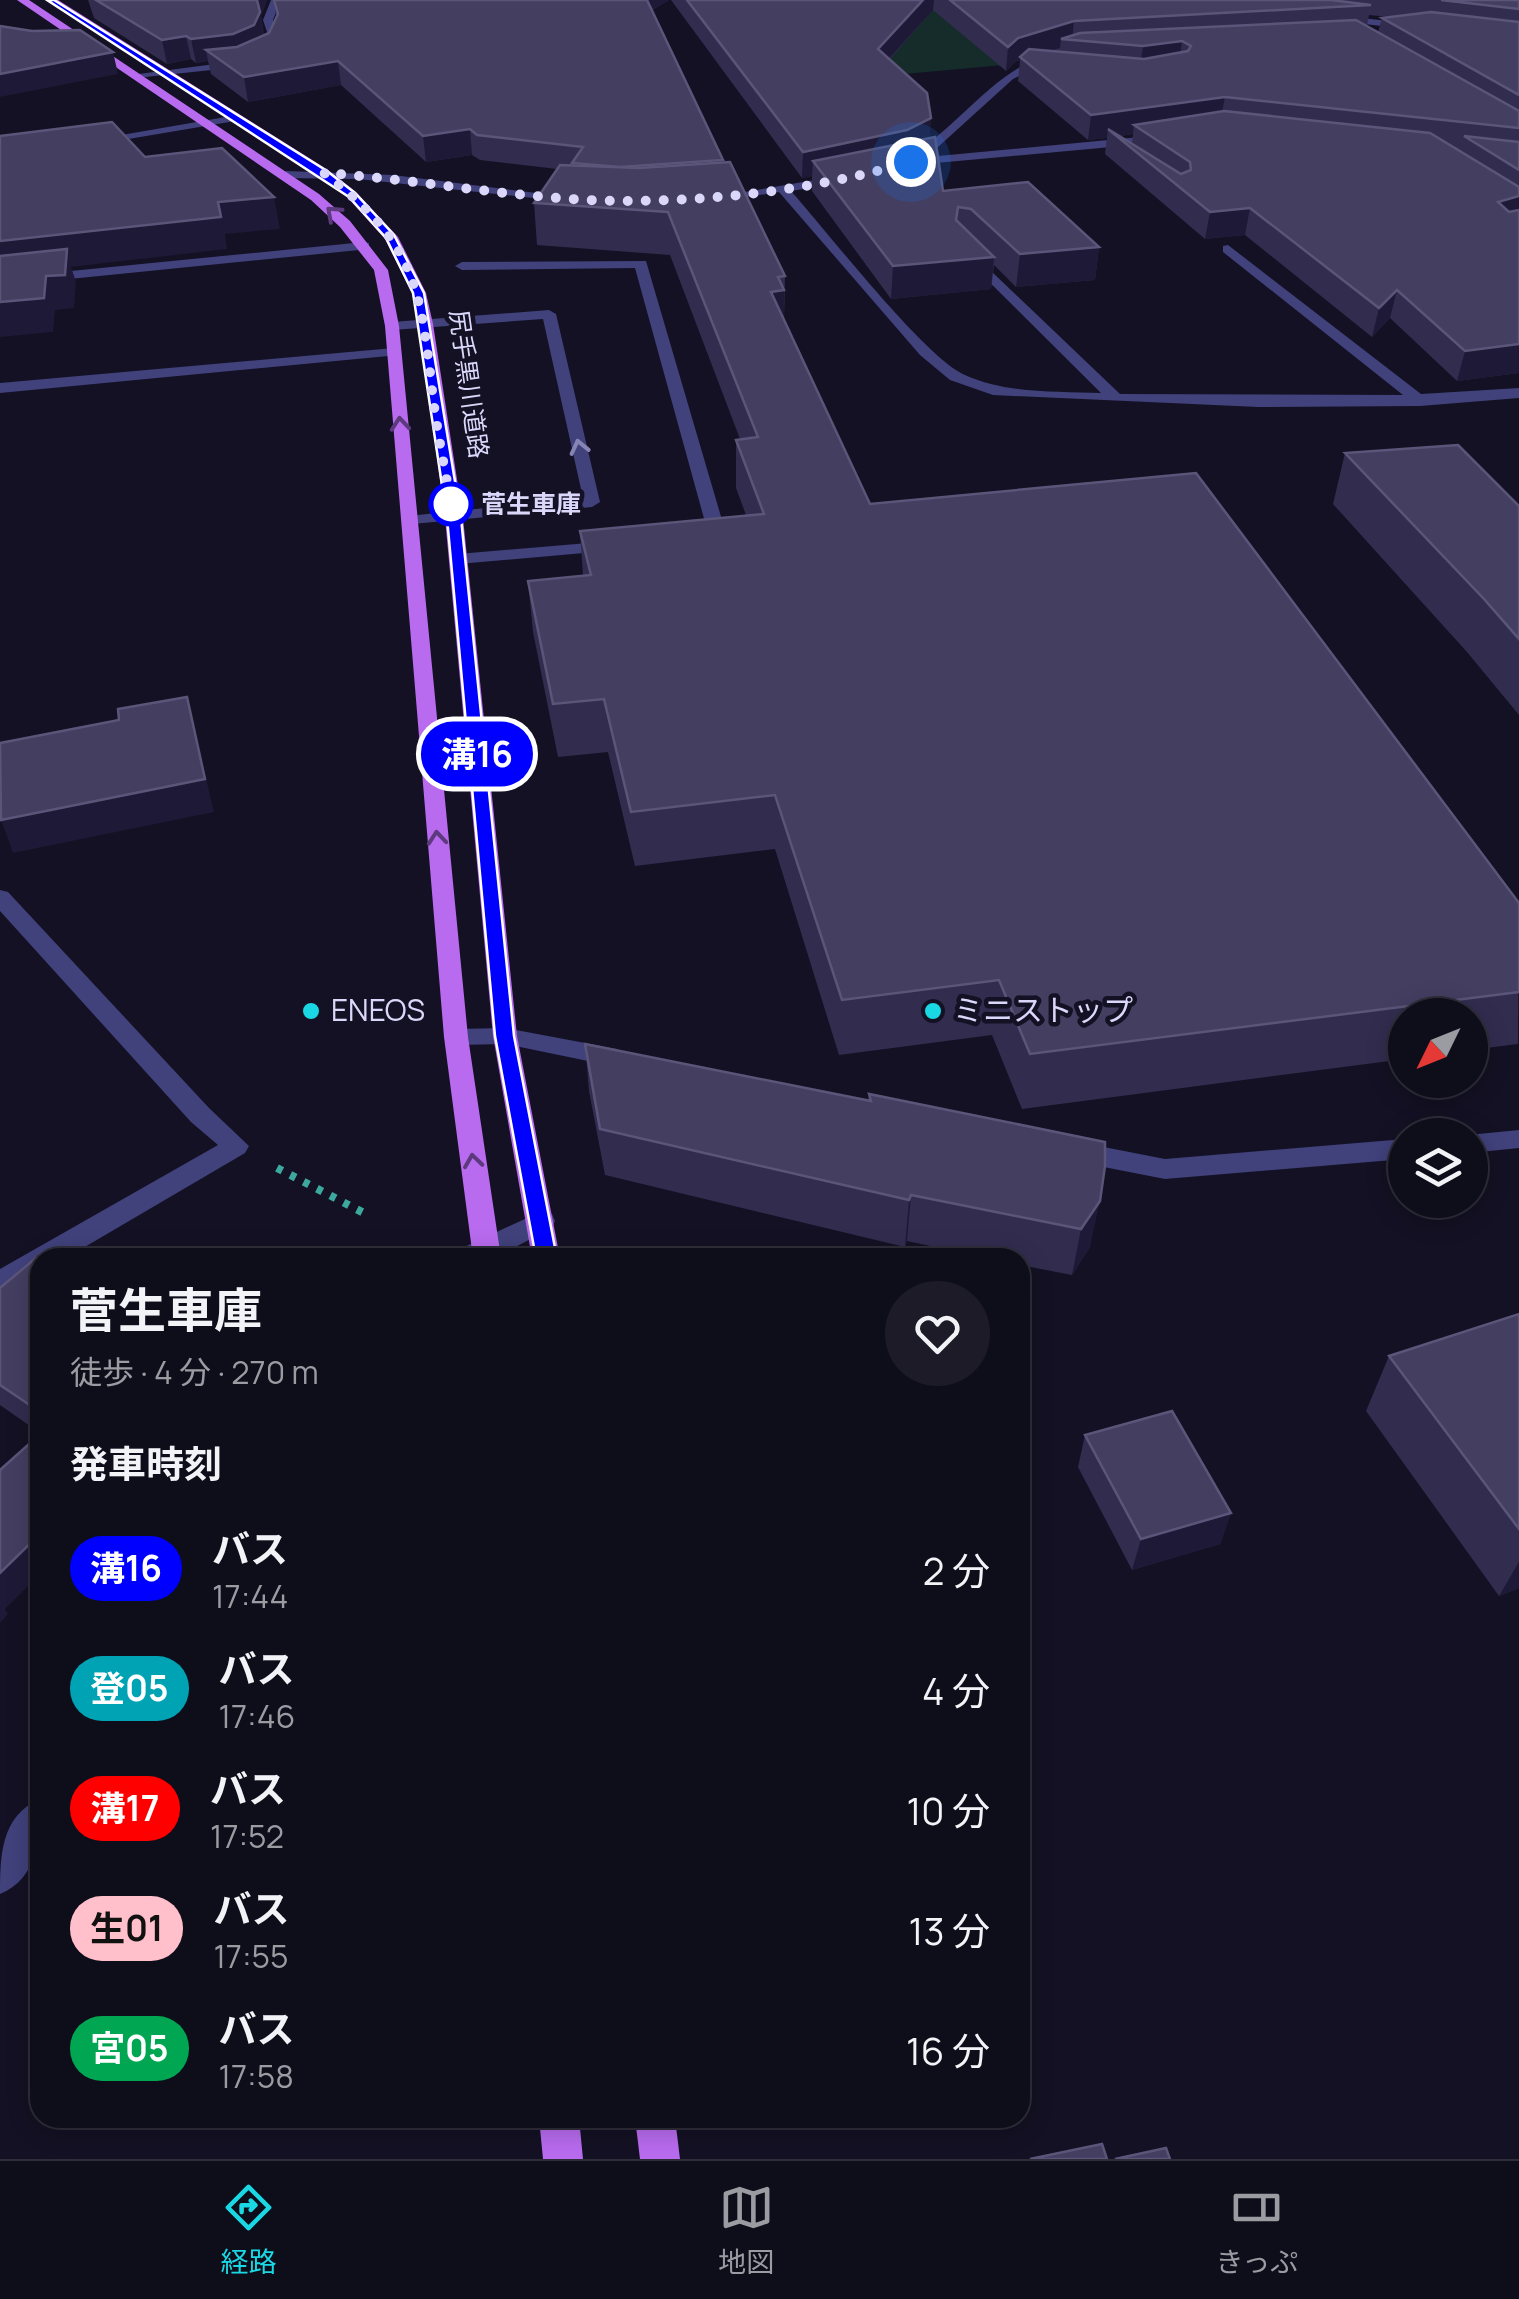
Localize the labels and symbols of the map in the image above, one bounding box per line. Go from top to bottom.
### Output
your location [886,137,936,187]
one-way arrow [326,206,345,224]
street label: 尻手黒川道路 [442,307,497,461]
one-way arrow [389,415,411,431]
one-way arrow [570,439,591,456]
marker: 菅生車庫 [430,483,472,525]
place label: 菅生車庫 [481,486,581,521]
line badge: 溝16 [420,722,534,786]
one-way arrow [427,830,449,846]
place label: ENEOS [331,989,425,1030]
place label: ミニストップ [953,989,1133,1030]
north arrow [1388,998,1488,1098]
marker: ENEOS [300,1000,322,1022]
marker: ミニストップ [922,1000,944,1022]
one-way arrow [464,1153,485,1169]

